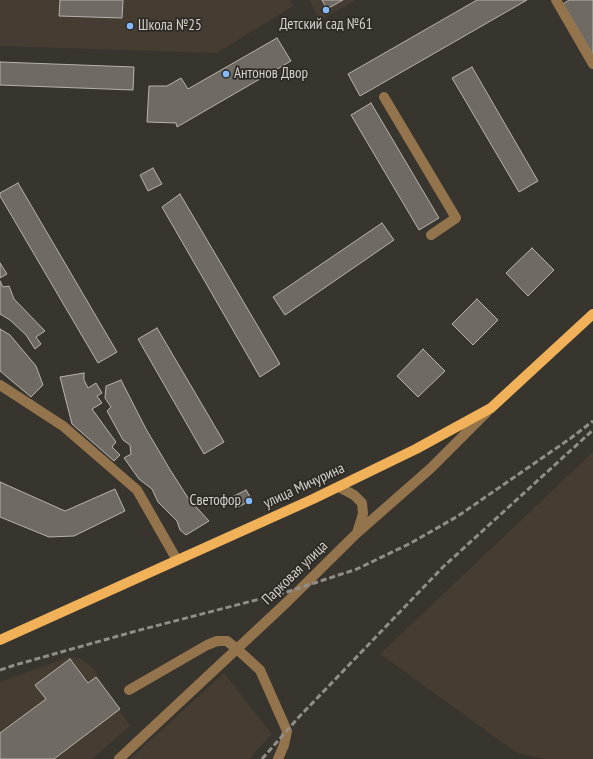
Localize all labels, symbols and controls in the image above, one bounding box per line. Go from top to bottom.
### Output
marker: Детский сад №61 [321,5,331,15]
place label: Детский сад №61 [279,16,373,34]
place label: Школа №25 [138,17,202,35]
marker: Школа №25 [125,21,135,31]
place label: Антонов Двор [234,65,308,83]
marker: Антонов Двор [221,69,231,79]
street label: улица Мичурина [261,459,347,513]
place label: Светофор [190,492,241,510]
marker: Светофор [244,496,254,506]
street label: Парковая улица [258,537,332,609]

